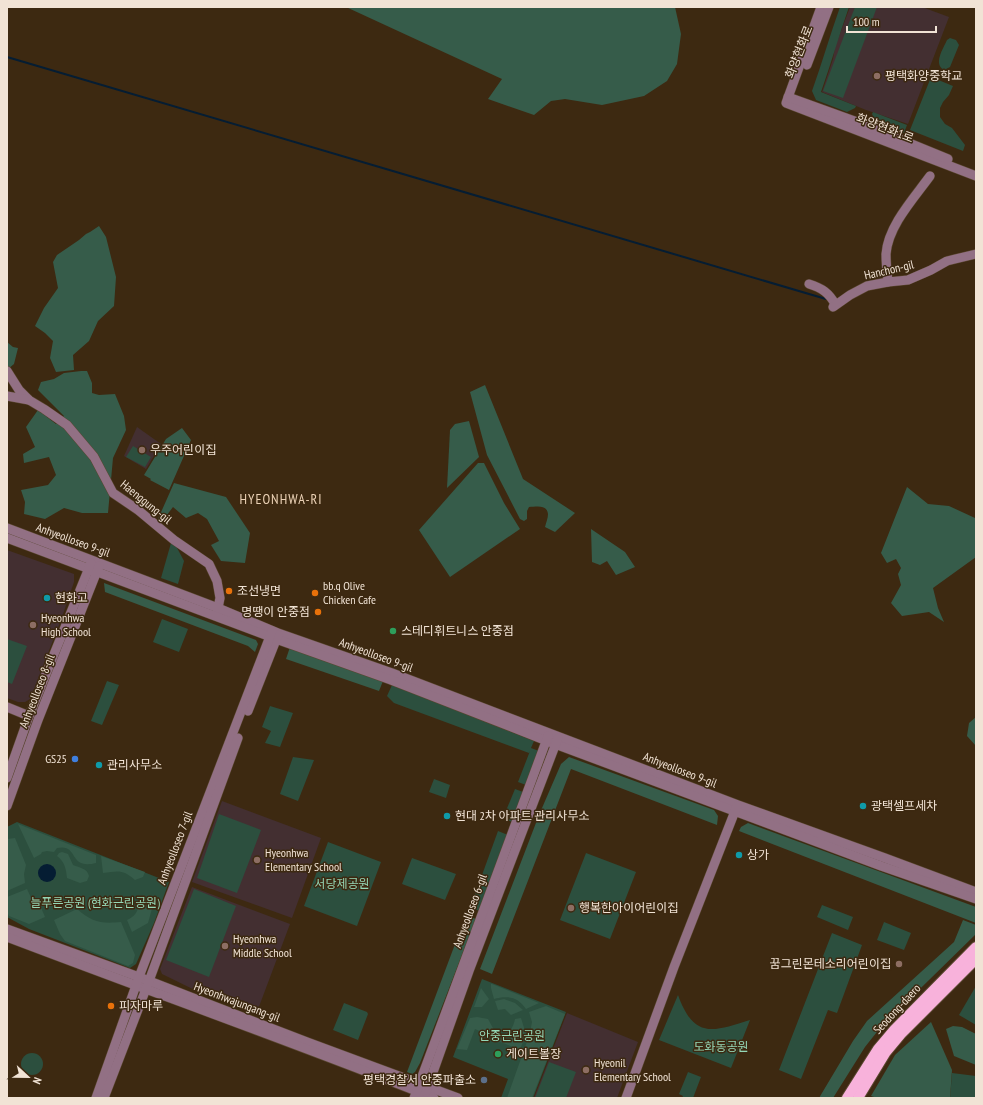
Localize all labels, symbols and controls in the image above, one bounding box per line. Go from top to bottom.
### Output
scale bar [847,8,936,34]
text: 100 m [853,14,880,29]
street label: 화양현화로 [782,23,815,80]
place label: 평택화양중학교 [885,68,962,83]
marker: 평택화양중학교 [872,71,882,81]
street label: 화양현화1로 [854,110,916,145]
street label: Hanchon-gil [863,256,915,283]
place label: 우주어린이집 [150,442,216,457]
marker: 우주어린이집 [137,445,147,455]
street label: Haenggung-gil [118,476,175,527]
district label: HYEONHWA-RI [240,490,322,508]
street label: Anhyeolloseo 9-gil [34,519,112,560]
place label: bb.q Olive Chicken Cafe [323,578,376,607]
place label: 조선냉면 [237,583,281,598]
marker: 조선냉면 [224,586,234,596]
marker: bb.q Olive Chicken Cafe [310,588,320,598]
place label: 현화고 [55,590,88,605]
marker: 현화고 [42,593,52,603]
place label: 명땡이 안중점 [241,604,310,619]
marker: 명땡이 안중점 [313,607,323,617]
place label: Hyeonhwa High School [41,610,91,639]
marker: Hyeonhwa High School [28,620,38,630]
place label: 스테디휘트니스 안중점 [401,623,514,638]
marker: 스테디휘트니스 안중점 [388,626,398,636]
street label: Anhyeolloseo 9-gil [337,634,415,675]
street label: Anhyeolloseo 8-gil [16,652,58,730]
street label: Anhyeolloseo 9-gil [641,749,719,791]
place label: GS25 [45,751,67,766]
marker: GS25 [70,754,80,764]
place label: 관리사무소 [107,757,162,772]
marker: 관리사무소 [94,760,104,770]
place label: 광택셀프세차 [871,798,937,813]
marker: 광택셀프세차 [858,801,868,811]
place label: 현대 2차 아파트 관리사무소 [455,808,589,823]
street label: Anhyeolloseo 7-gil [154,809,195,886]
marker: 현대 2차 아파트 관리사무소 [442,811,452,821]
place label: Hyeonhwa Elementary School [265,845,342,874]
place label: 상가 [747,847,769,862]
marker: 상가 [734,850,744,860]
marker: Hyeonhwa Elementary School [252,855,262,865]
street label: Anhyeolloseo 6-gil [449,872,490,950]
park label: 서당제공원 [314,876,370,891]
park label: 늘푸른공원 (현화근린공원) [30,895,160,910]
place label: 행복한아이어린이집 [579,900,678,915]
marker: 행복한아이어린이집 [566,903,576,913]
place label: Hyeonhwa Middle School [233,931,292,960]
marker: Hyeonhwa Middle School [220,941,230,951]
place label: 꿈그린몬테소리어린이집 [770,956,891,971]
marker: 꿈그린몬테소리어린이집 [894,959,904,969]
street label: Hyeonhwajungang-gil [192,978,283,1025]
street label: Seodong-daero [870,981,924,1037]
place label: 피자마루 [119,998,163,1013]
marker: 피자마루 [106,1001,116,1011]
park label: 안중근린공원 [479,1028,545,1043]
park label: 도화동공원 [693,1039,749,1054]
place label: 게이트볼장 [506,1046,561,1061]
marker: 게이트볼장 [493,1049,503,1059]
place label: Hyeonil Elementary School [594,1055,671,1084]
north arrow [8,1057,48,1097]
marker: Hyeonil Elementary School [581,1065,591,1075]
place label: 평택경찰서 안중파출소 [363,1072,476,1087]
text: N [30,1075,45,1086]
marker: 평택경찰서 안중파출소 [479,1075,489,1085]

